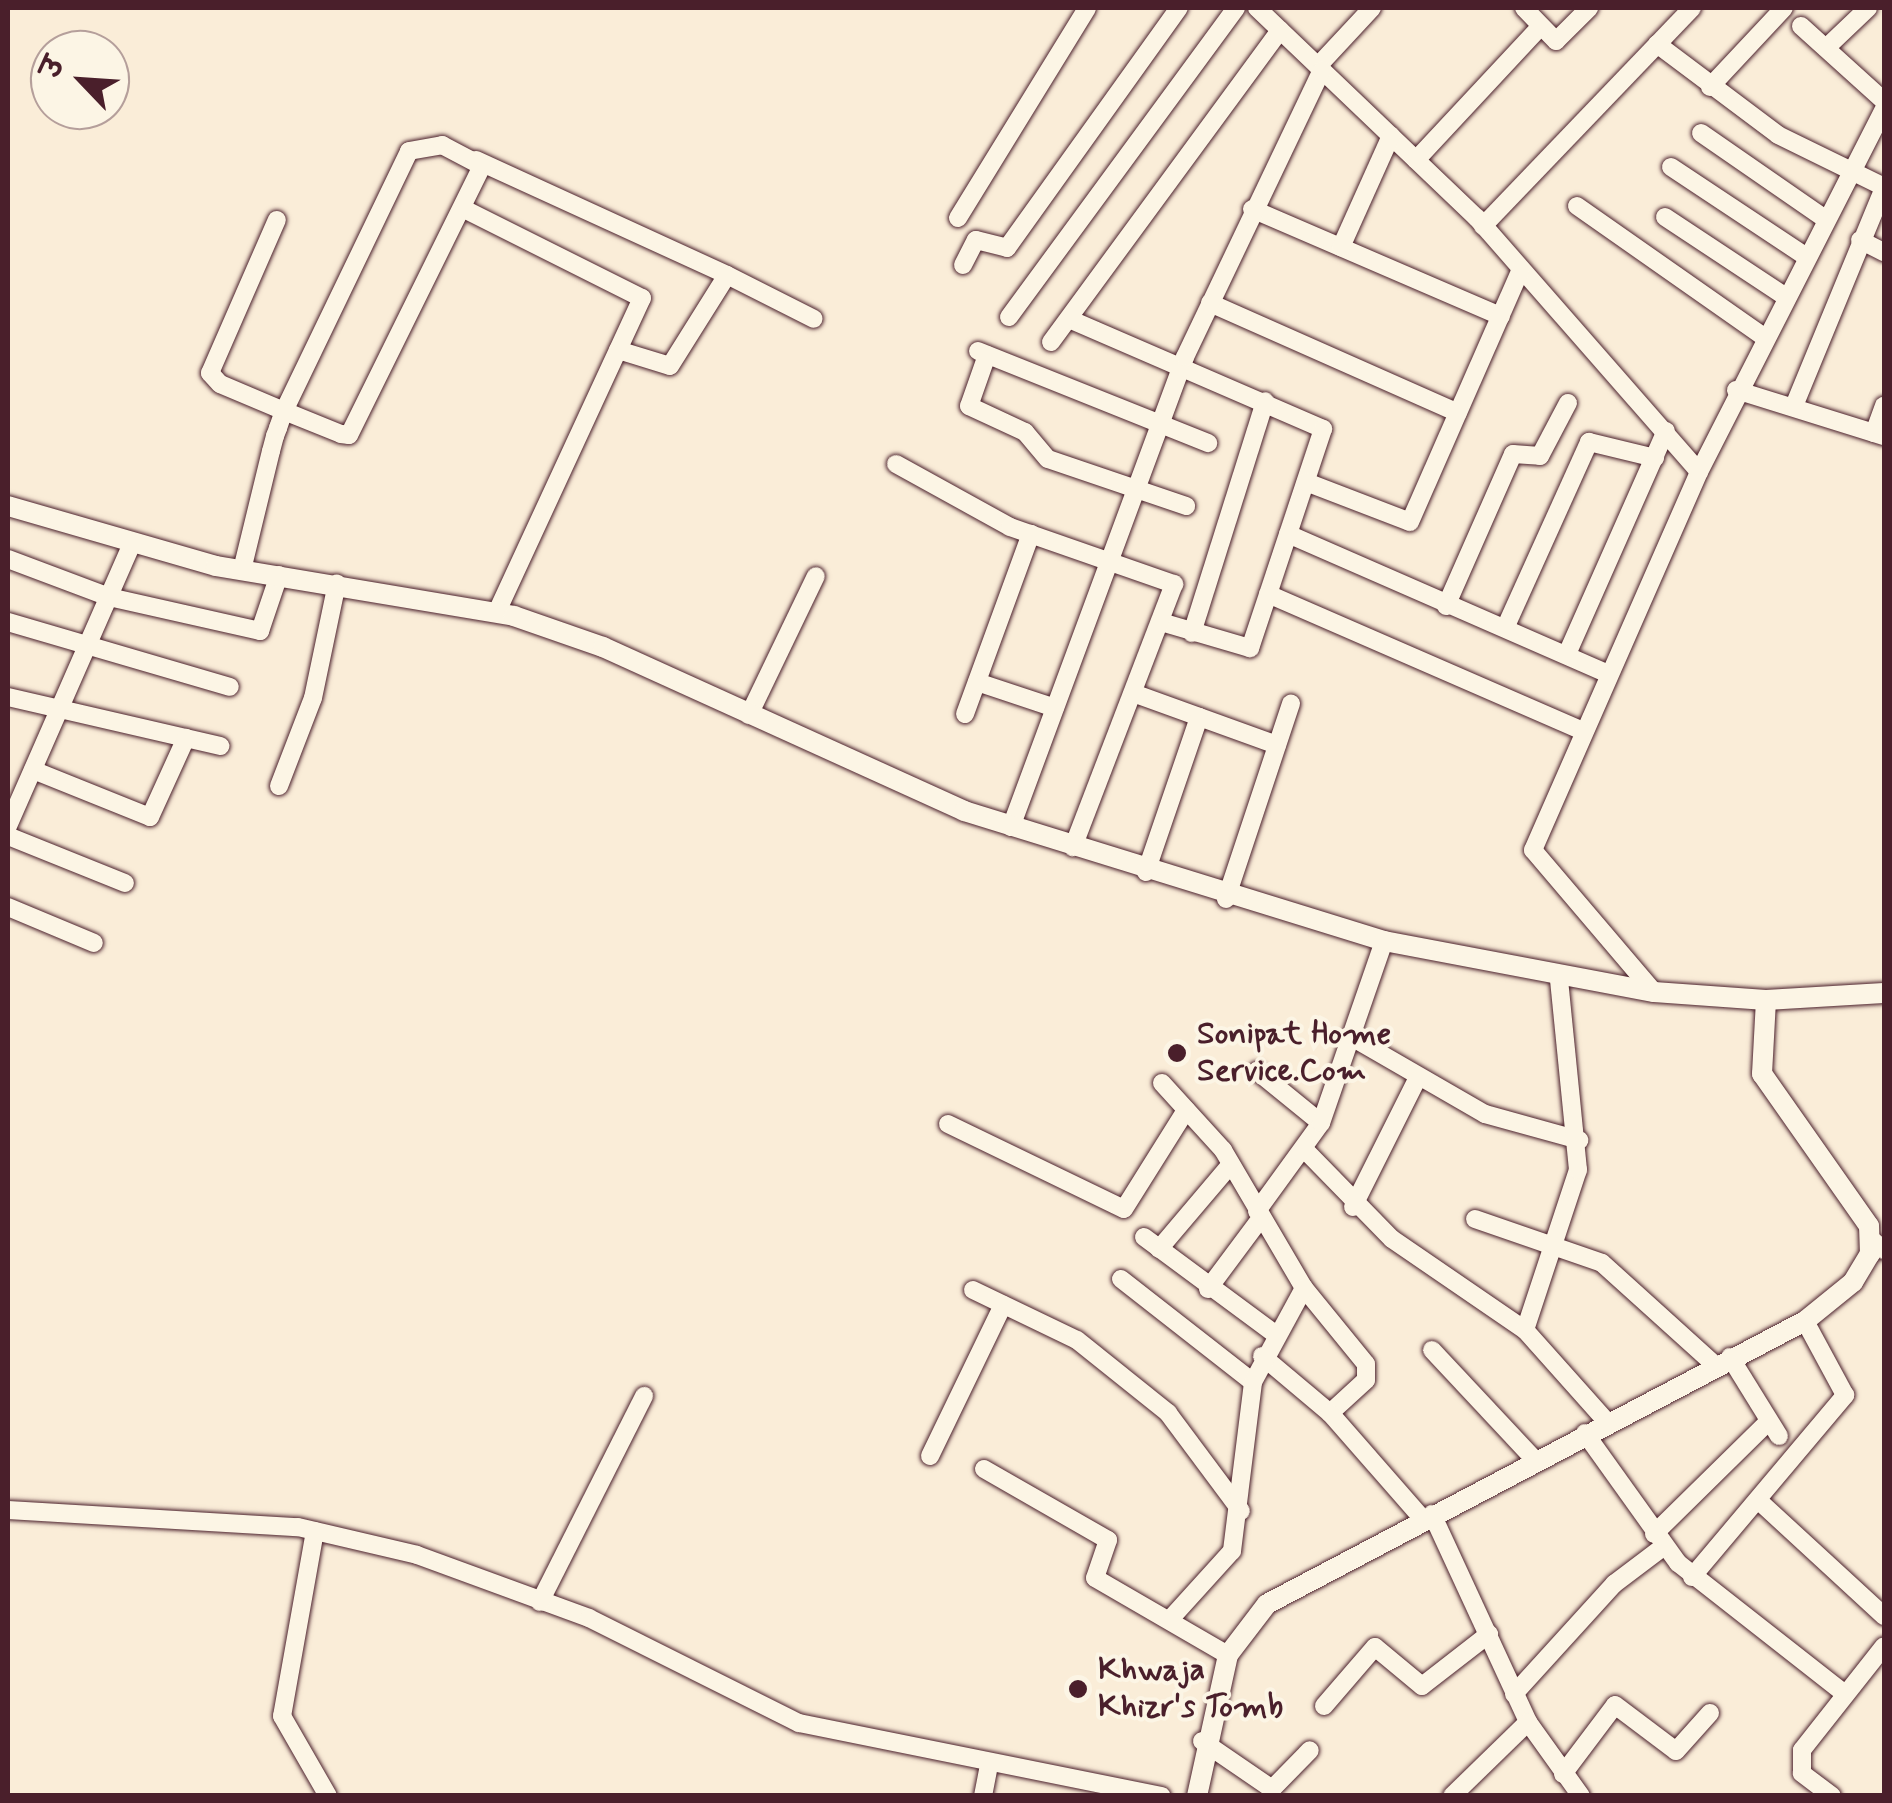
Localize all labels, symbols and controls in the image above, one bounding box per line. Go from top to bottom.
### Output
north arrow [30,30,130,130]
text: उ [33,52,75,84]
place label: Sonipat Home Service.Com [1197,1016,1390,1091]
marker: Sonipat Home Service.Com [1166,1042,1188,1064]
place label: Khwaja Khizr's Tomb [1098,1652,1281,1727]
marker: Khwaja Khizr's Tomb [1067,1678,1089,1700]

